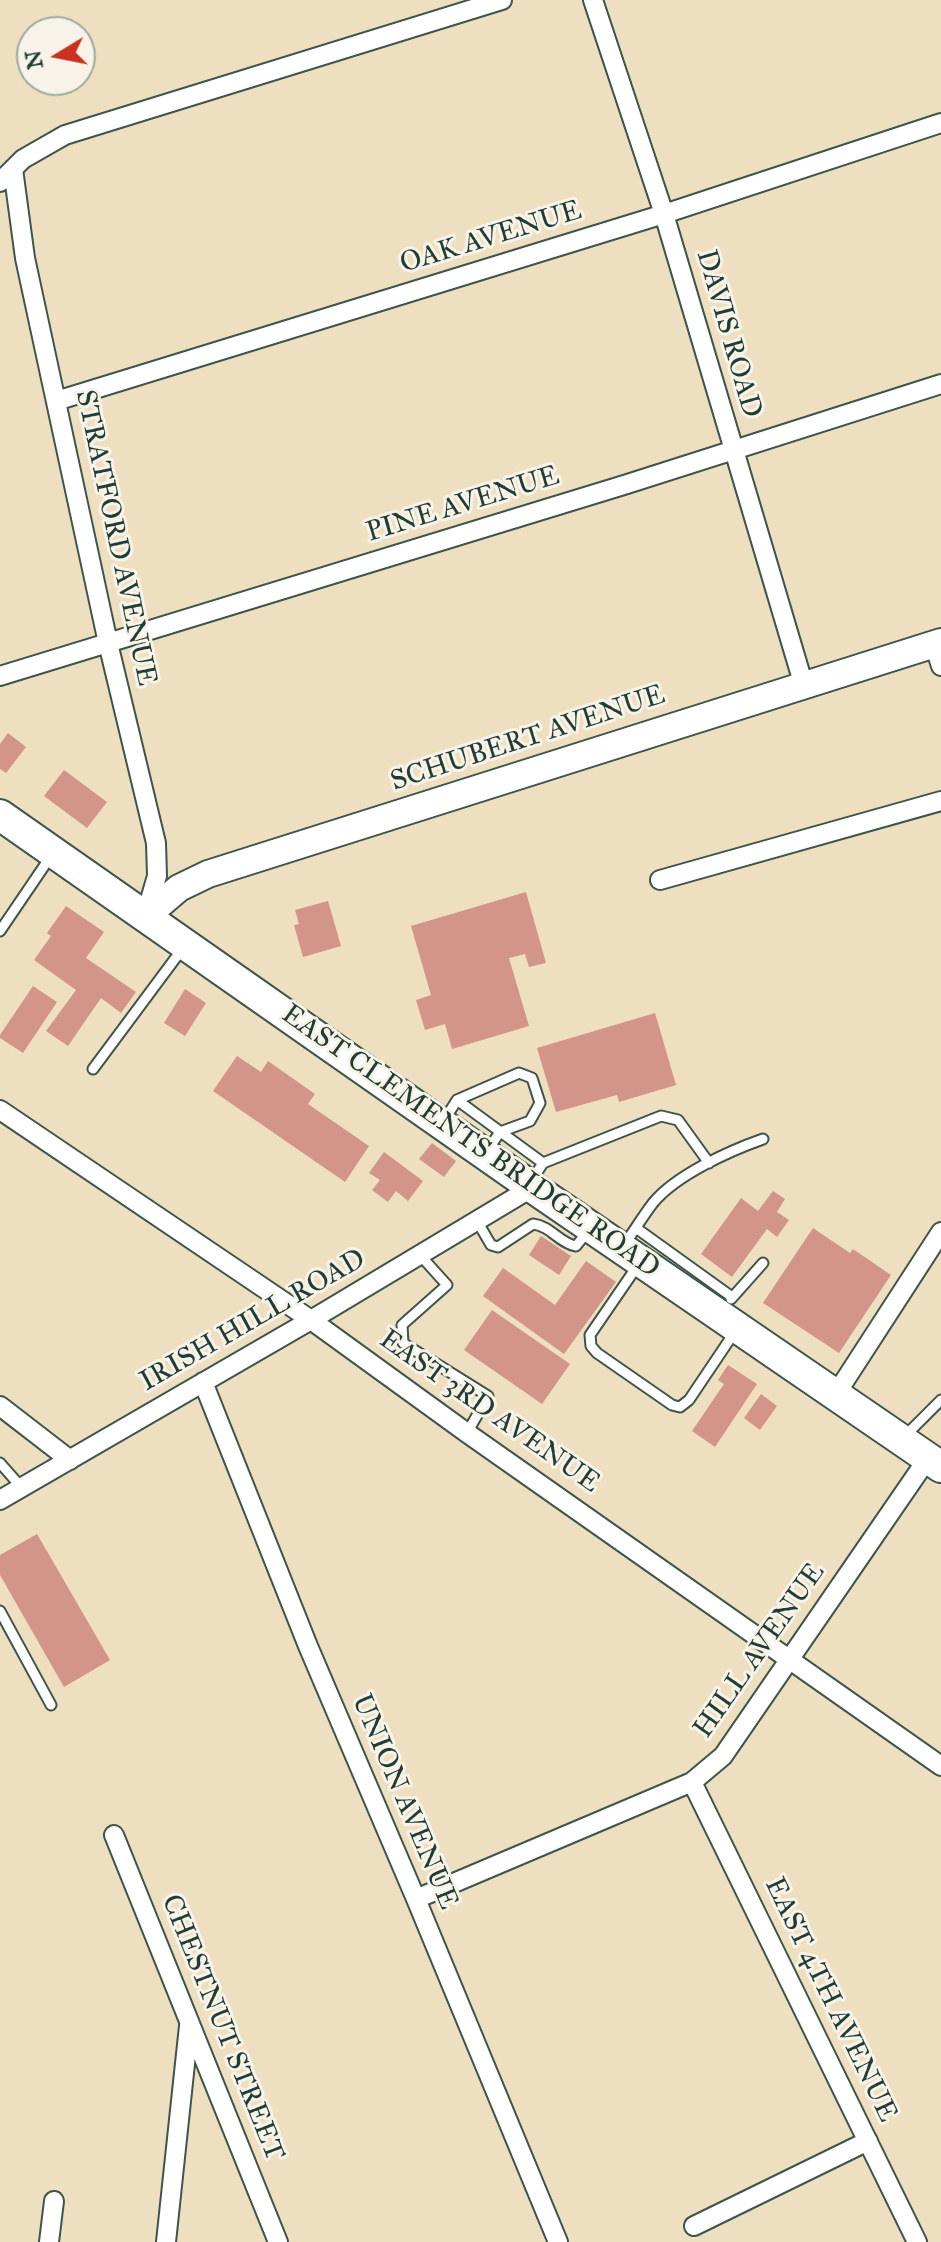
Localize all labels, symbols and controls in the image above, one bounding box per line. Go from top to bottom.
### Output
north arrow [16,16,96,96]
text: N [19,48,49,71]
street label: OAK AVENUE [396,194,586,282]
street label: DAVIS ROAD [688,246,768,422]
street label: STRATFORD AVENUE [67,387,163,689]
street label: PINE AVENUE [362,460,564,550]
street label: SCHUBERT AVENUE [387,679,669,799]
street label: EAST CLEMENTS BRIDGE ROAD [274,998,666,1286]
street label: IRISH HILL ROAD [134,1243,372,1399]
street label: EAST 3RD AVENUE [372,1323,606,1501]
street label: HILL AVENUE [687,1557,833,1745]
street label: UNION AVENUE [344,1689,464,1915]
street label: EAST 4TH AVENUE [756,1872,904,2128]
street label: CHESTNUT STREET [153,1890,291,2166]

